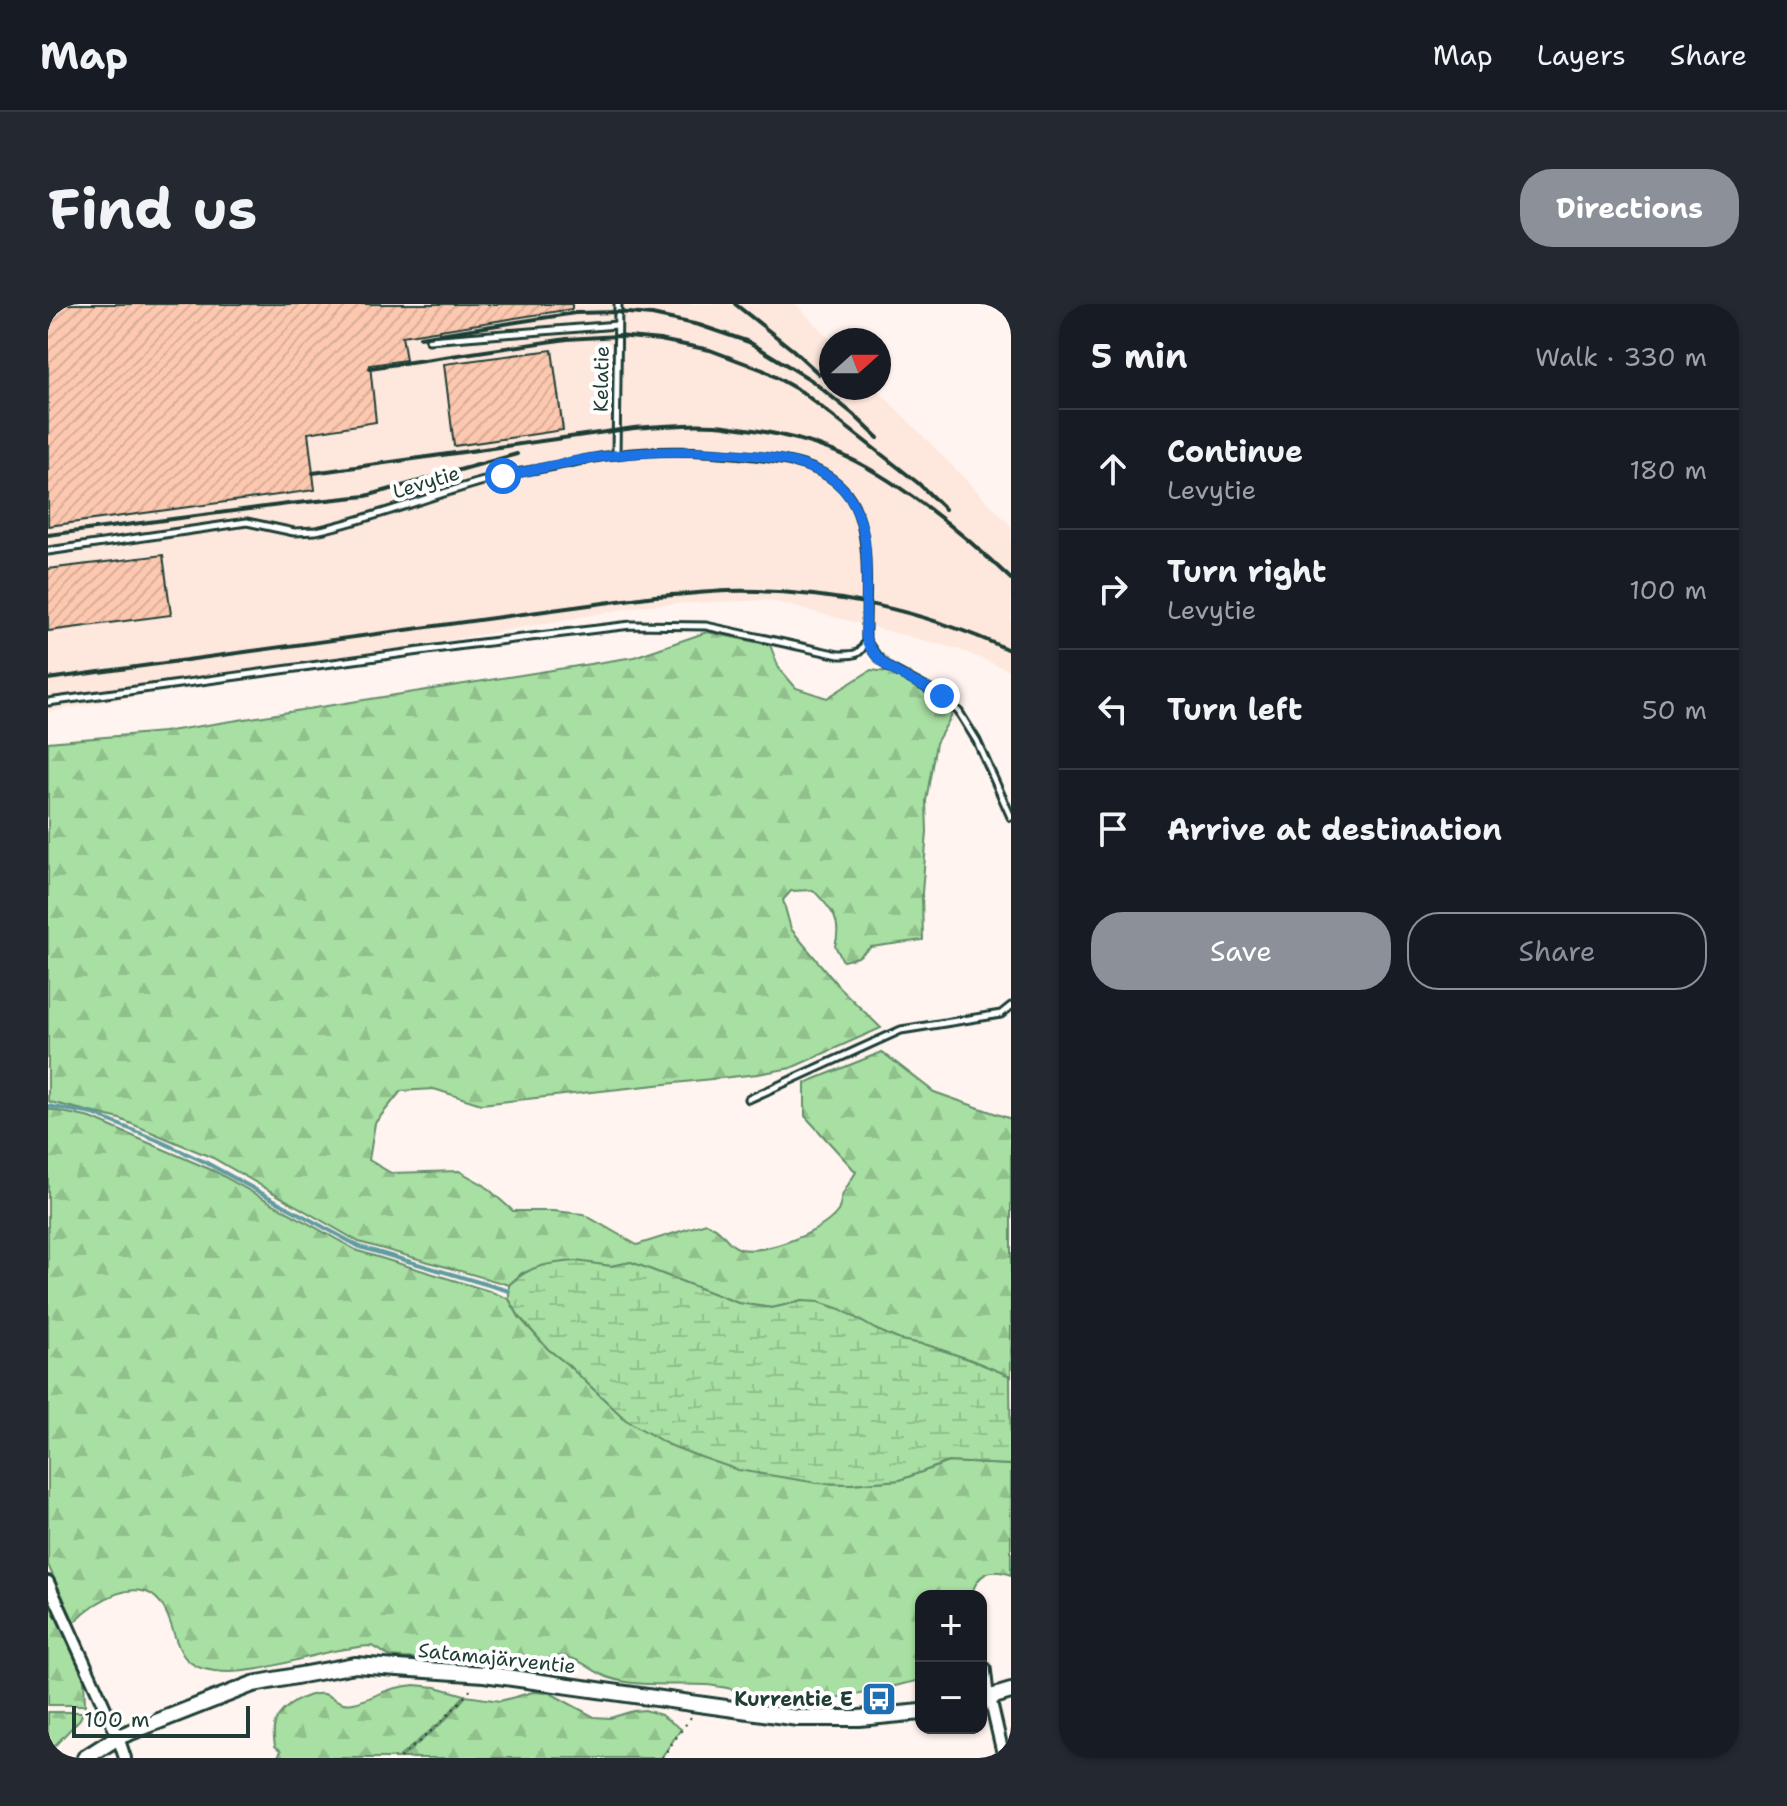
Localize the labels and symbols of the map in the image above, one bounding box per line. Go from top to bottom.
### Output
north arrow [819,328,891,400]
street label: Kelatie [587,346,615,412]
route start [485,458,521,494]
street label: Levytie [389,460,463,504]
route end [924,678,960,714]
street label: Satamajärventie [417,1637,577,1679]
bus stop icon: Kurrentie E [860,1680,898,1718]
place label: Kurrentie E [734,1686,853,1712]
scale bar [72,1702,250,1738]

